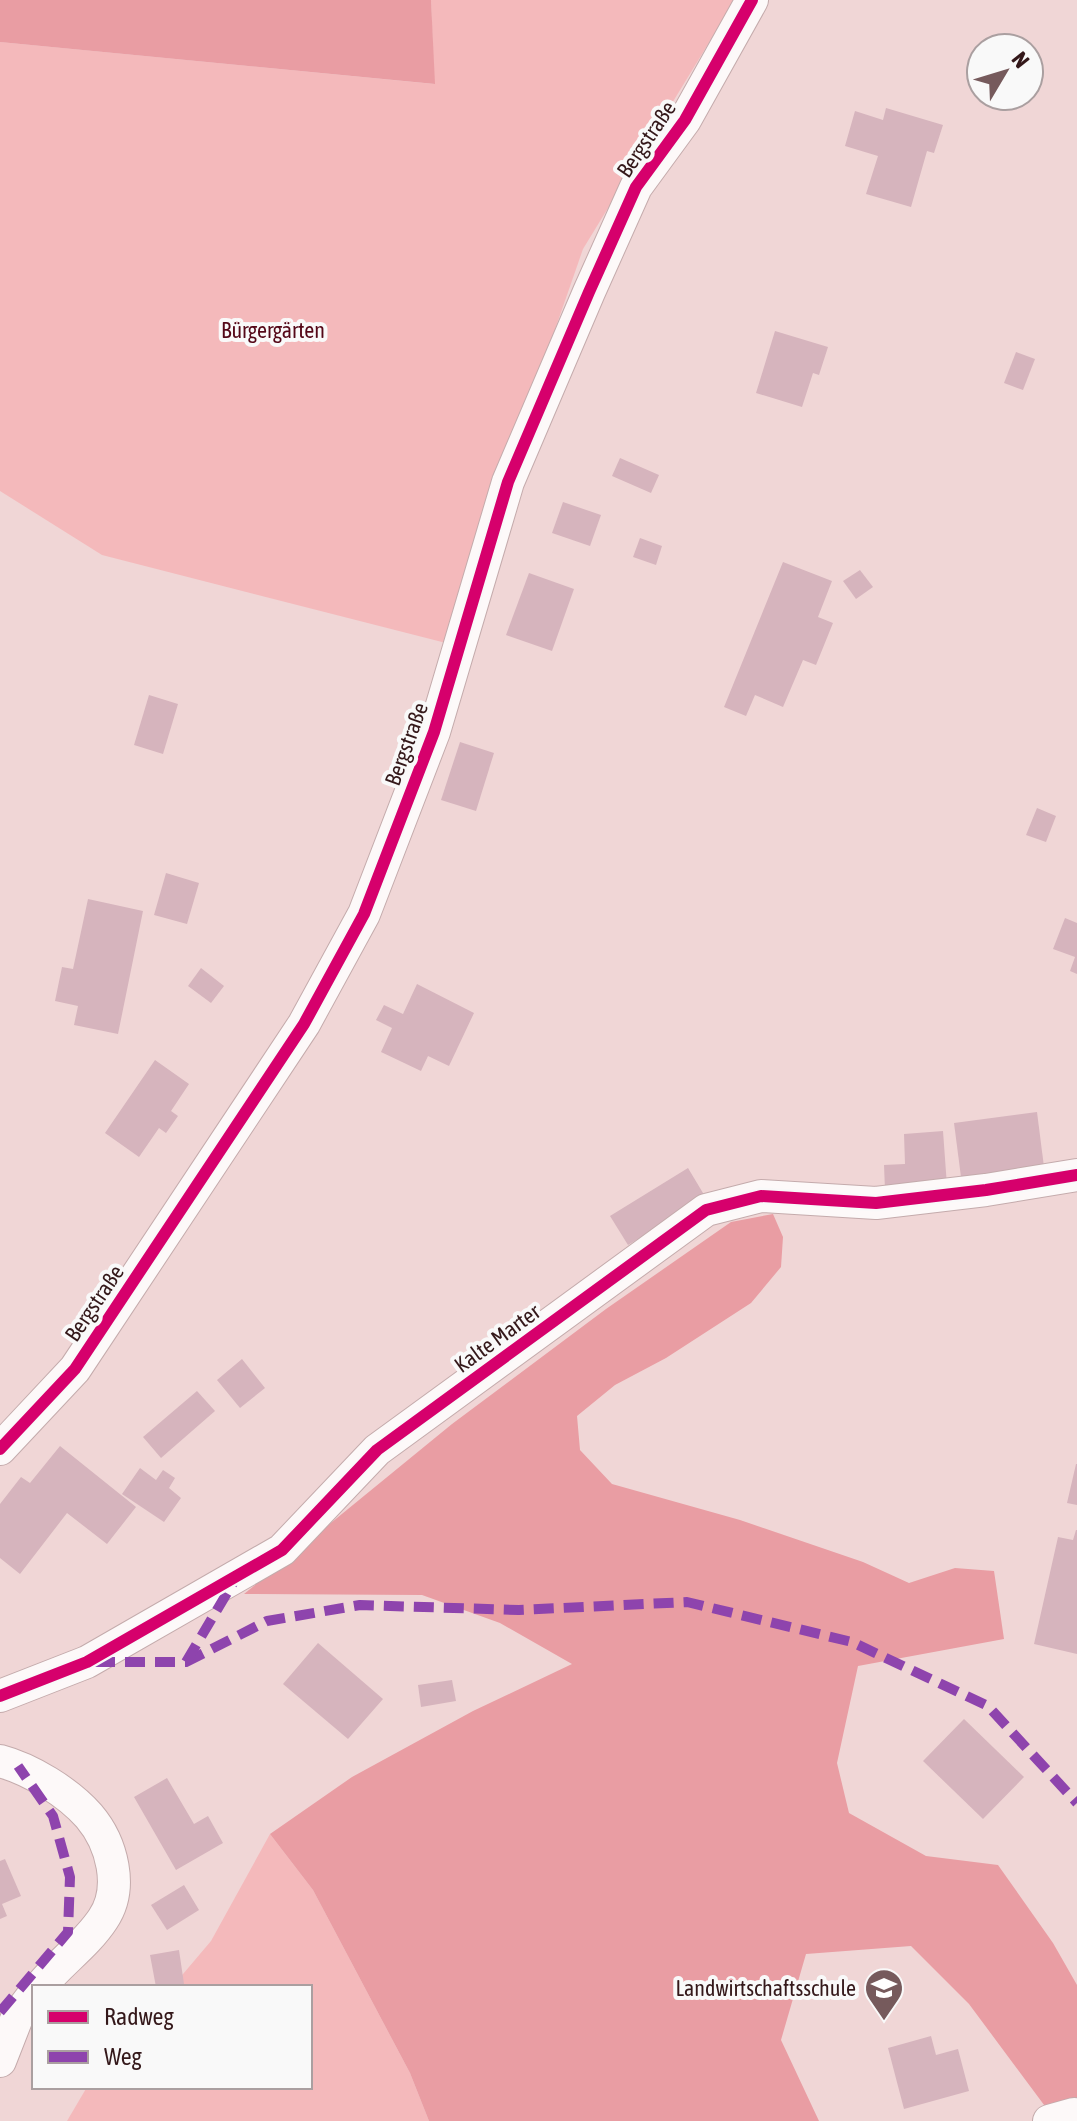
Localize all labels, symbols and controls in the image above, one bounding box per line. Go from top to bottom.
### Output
north arrow [965,32,1045,112]
text: N [1007,47,1035,73]
street label: Bergstraße [611,96,681,182]
park label: Bürgergärten [221,317,325,343]
street label: Bergstraße [379,699,433,789]
street label: Bergstraße [59,1260,129,1346]
street label: Kalte Marter [449,1298,545,1378]
school or university icon: Landwirtschaftsschule [863,1967,905,2022]
place label: Landwirtschaftsschule [676,1975,856,2001]
legend [32,1985,312,2089]
text: Radweg [104,2003,175,2030]
text: Weg [104,2043,143,2070]

